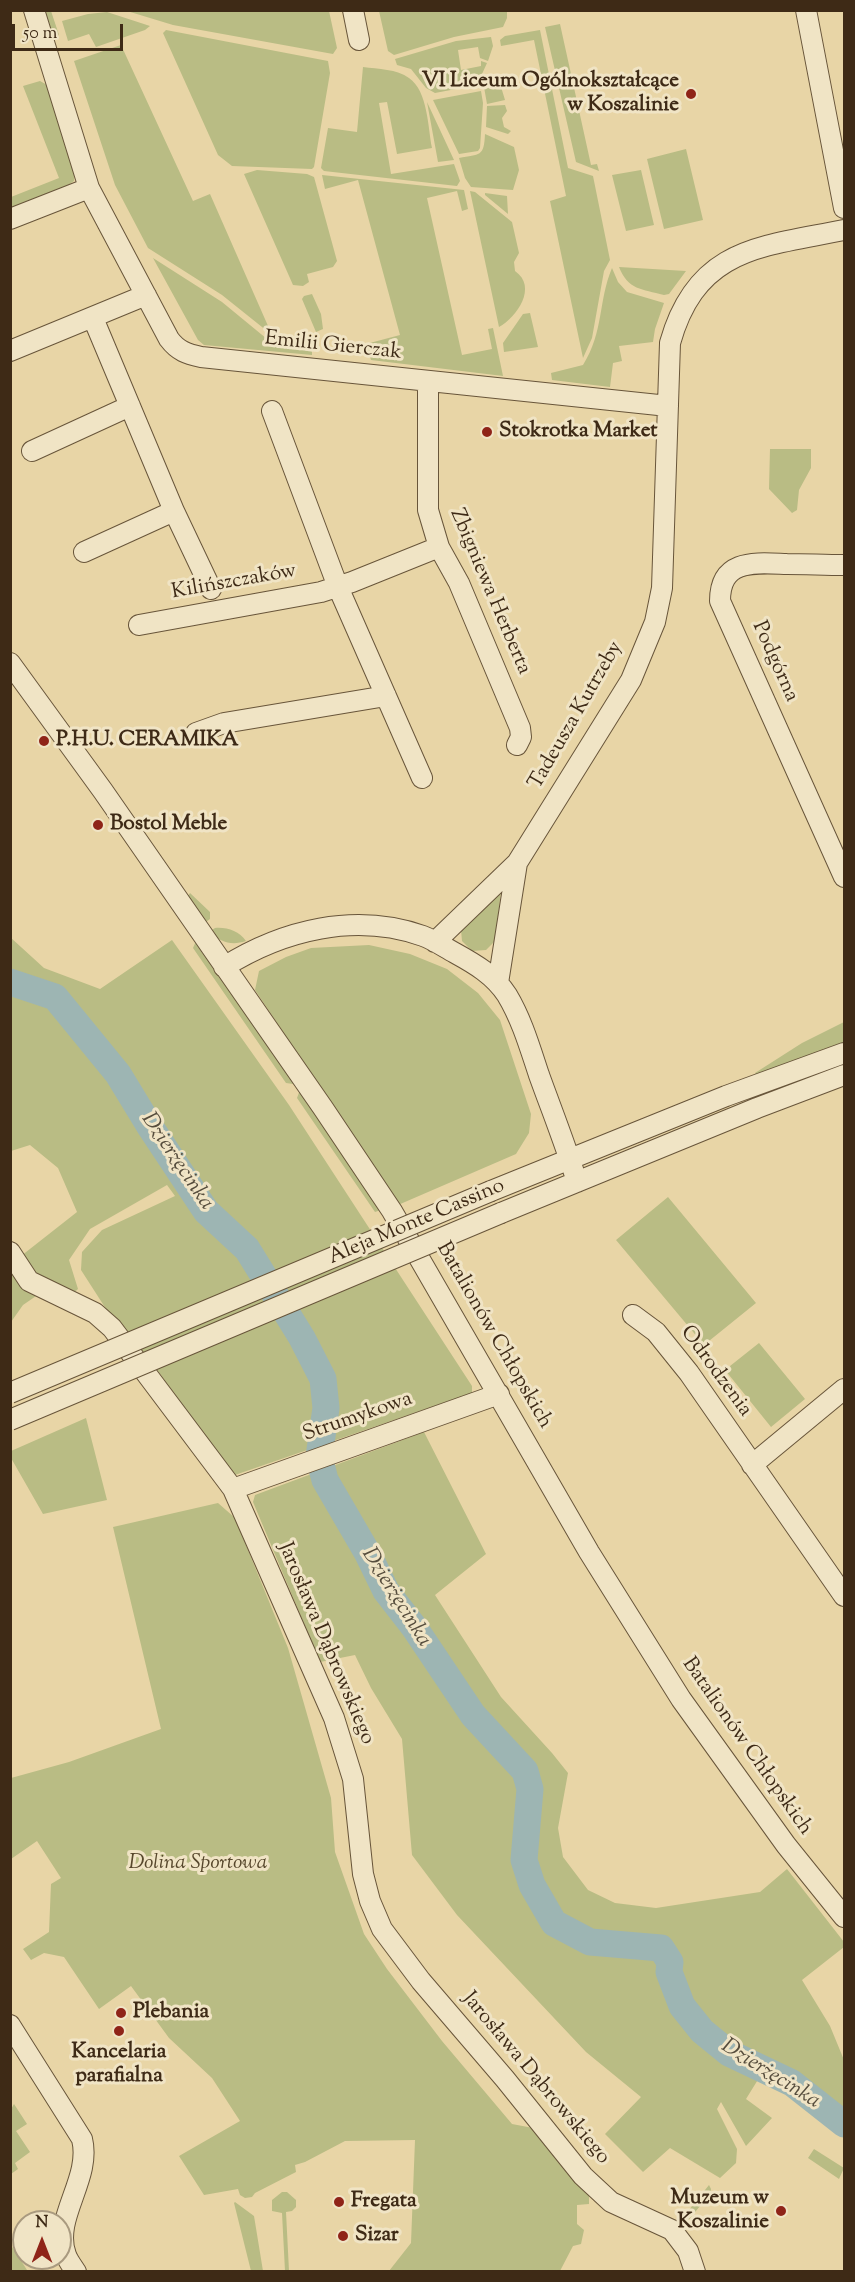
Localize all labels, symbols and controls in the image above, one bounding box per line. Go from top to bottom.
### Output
scale bar [15,12,126,50]
text: 50 m [23,21,57,47]
place label: VI Liceum Ogólnokształcące w Koszalinie [422,69,679,119]
marker: VI Liceum Ogólnokształcące w Koszalinie [684,87,698,101]
street label: Emilii Gierczak [263,327,403,367]
place label: Stokrotka Market [499,419,658,445]
marker: Stokrotka Market [480,425,494,439]
street label: Zbigniewa Herberta [443,505,535,679]
street label: Kilińszczaków [170,560,298,606]
street label: Podgórna [745,618,803,706]
street label: Tadeusza Kutrzeby [524,638,630,794]
place label: P.H.U. CERAMIKA [56,728,239,754]
marker: P.H.U. CERAMIKA [37,734,51,748]
place label: Bostol Meble [110,812,227,838]
marker: Bostol Meble [91,818,105,832]
water label: Dzierżęcinka [134,1108,218,1216]
street label: Aleja Monte Cassino [325,1174,509,1272]
street label: Batalionów Chłopskich [429,1238,557,1434]
street label: Odrodzenia [673,1321,757,1423]
street label: Strumykowa [300,1388,416,1448]
street label: Jarosława Dąbrowskiego [271,1539,379,1749]
water label: Dzierżęcinka [354,1544,436,1652]
street label: Batalionów Chłopskich [675,1653,817,1841]
park label: Dolina Sportowa [129,1851,267,1877]
street label: Jarosława Dąbrowskiego [456,1988,614,2170]
place label: Plebania [133,2000,209,2026]
marker: Plebania [114,2006,128,2020]
marker: Kancelaria parafialna [112,2024,126,2038]
water label: Dzierżęcinka [716,2034,824,2116]
place label: Kancelaria parafialna [71,2040,167,2090]
place label: Muzeum w Koszalinie [671,2186,769,2236]
place label: Fregata [351,2189,417,2215]
marker: Fregata [332,2195,346,2209]
marker: Muzeum w Koszalinie [774,2204,788,2218]
north arrow [12,2210,72,2270]
text: N [36,2212,48,2235]
place label: Sizar [355,2223,399,2249]
marker: Sizar [336,2229,350,2243]

